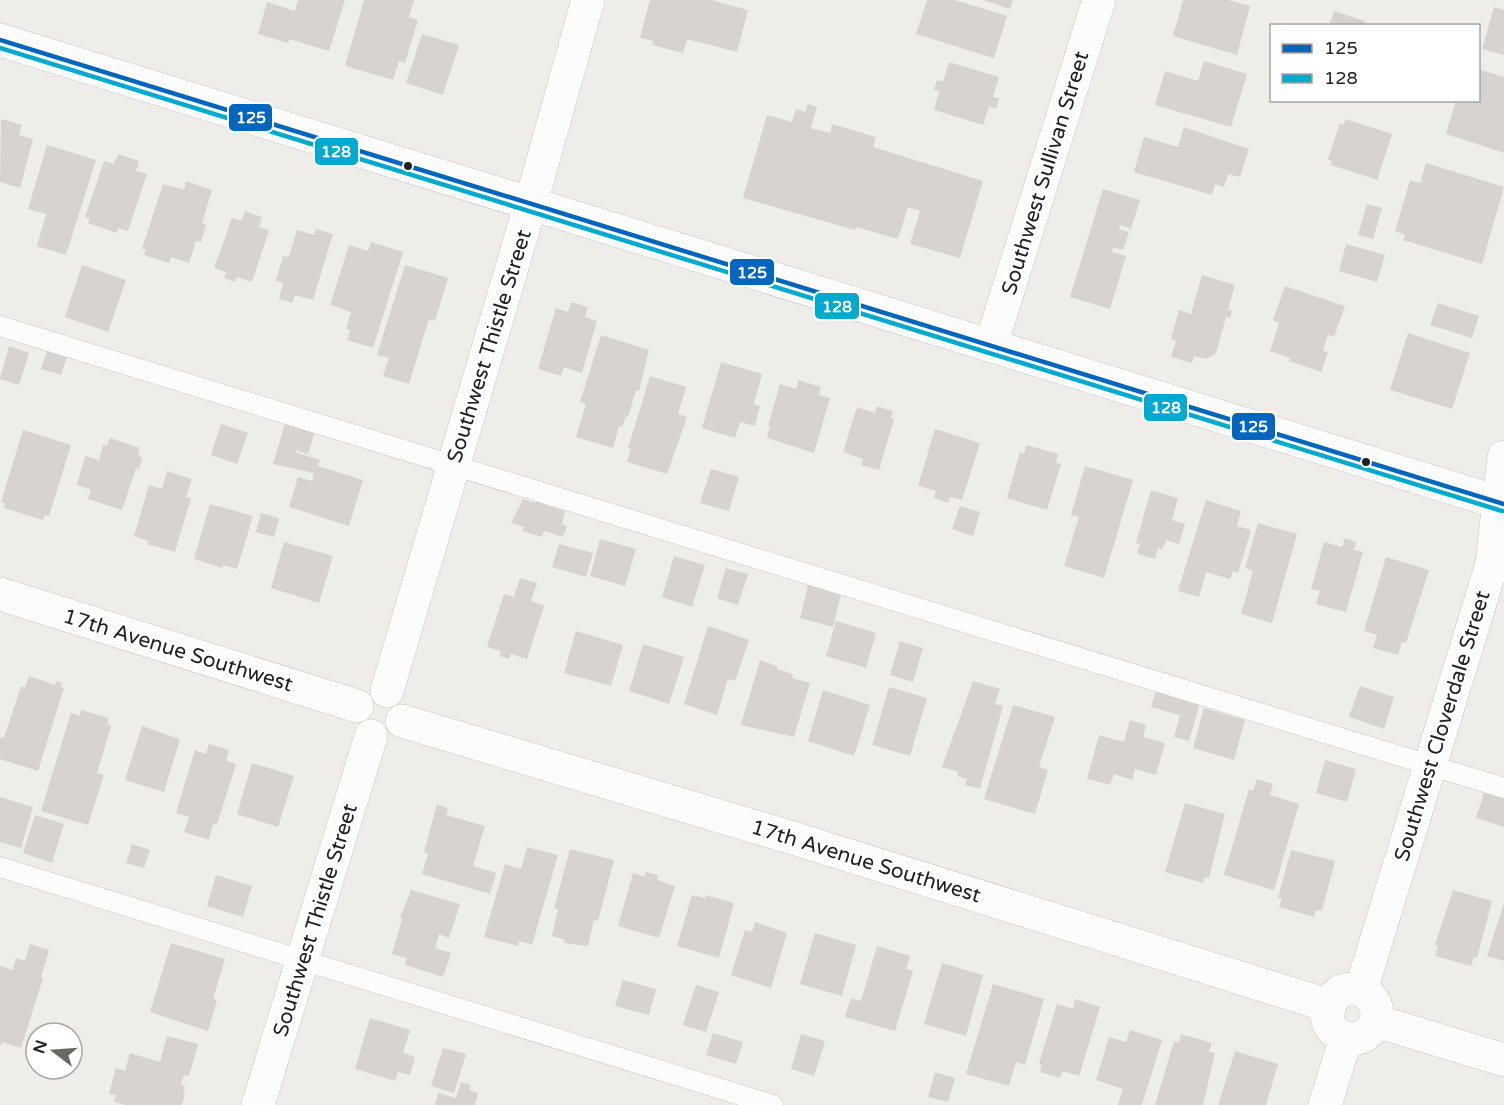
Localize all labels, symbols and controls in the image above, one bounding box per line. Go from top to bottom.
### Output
legend [1270,24,1480,102]
text: 125 [1324,37,1358,59]
street label: Southwest Sullivan Street [997,48,1094,298]
text: 128 [1324,67,1358,89]
line badge: 125 [228,103,273,132]
text: 125 [236,108,266,128]
line badge: 128 [314,137,359,166]
text: 128 [321,142,351,162]
unlabelled marker [402,160,414,172]
street label: Southwest Thistle Street [442,227,537,466]
line badge: 125 [729,258,775,286]
text: 125 [737,263,767,283]
line badge: 128 [814,292,860,320]
text: 128 [822,297,852,317]
line badge: 128 [1143,393,1188,422]
text: 128 [1151,398,1181,418]
line badge: 125 [1231,412,1276,441]
text: 125 [1238,417,1268,437]
unlabelled marker [1360,456,1372,468]
street label: Southwest Cloverdale Street [1389,588,1496,864]
street label: 17th Avenue Southwest [60,604,296,697]
street label: Southwest Thistle Street [268,801,363,1040]
street label: 17th Avenue Southwest [748,815,984,908]
north arrow [24,1021,84,1081]
text: N [29,1038,52,1056]

